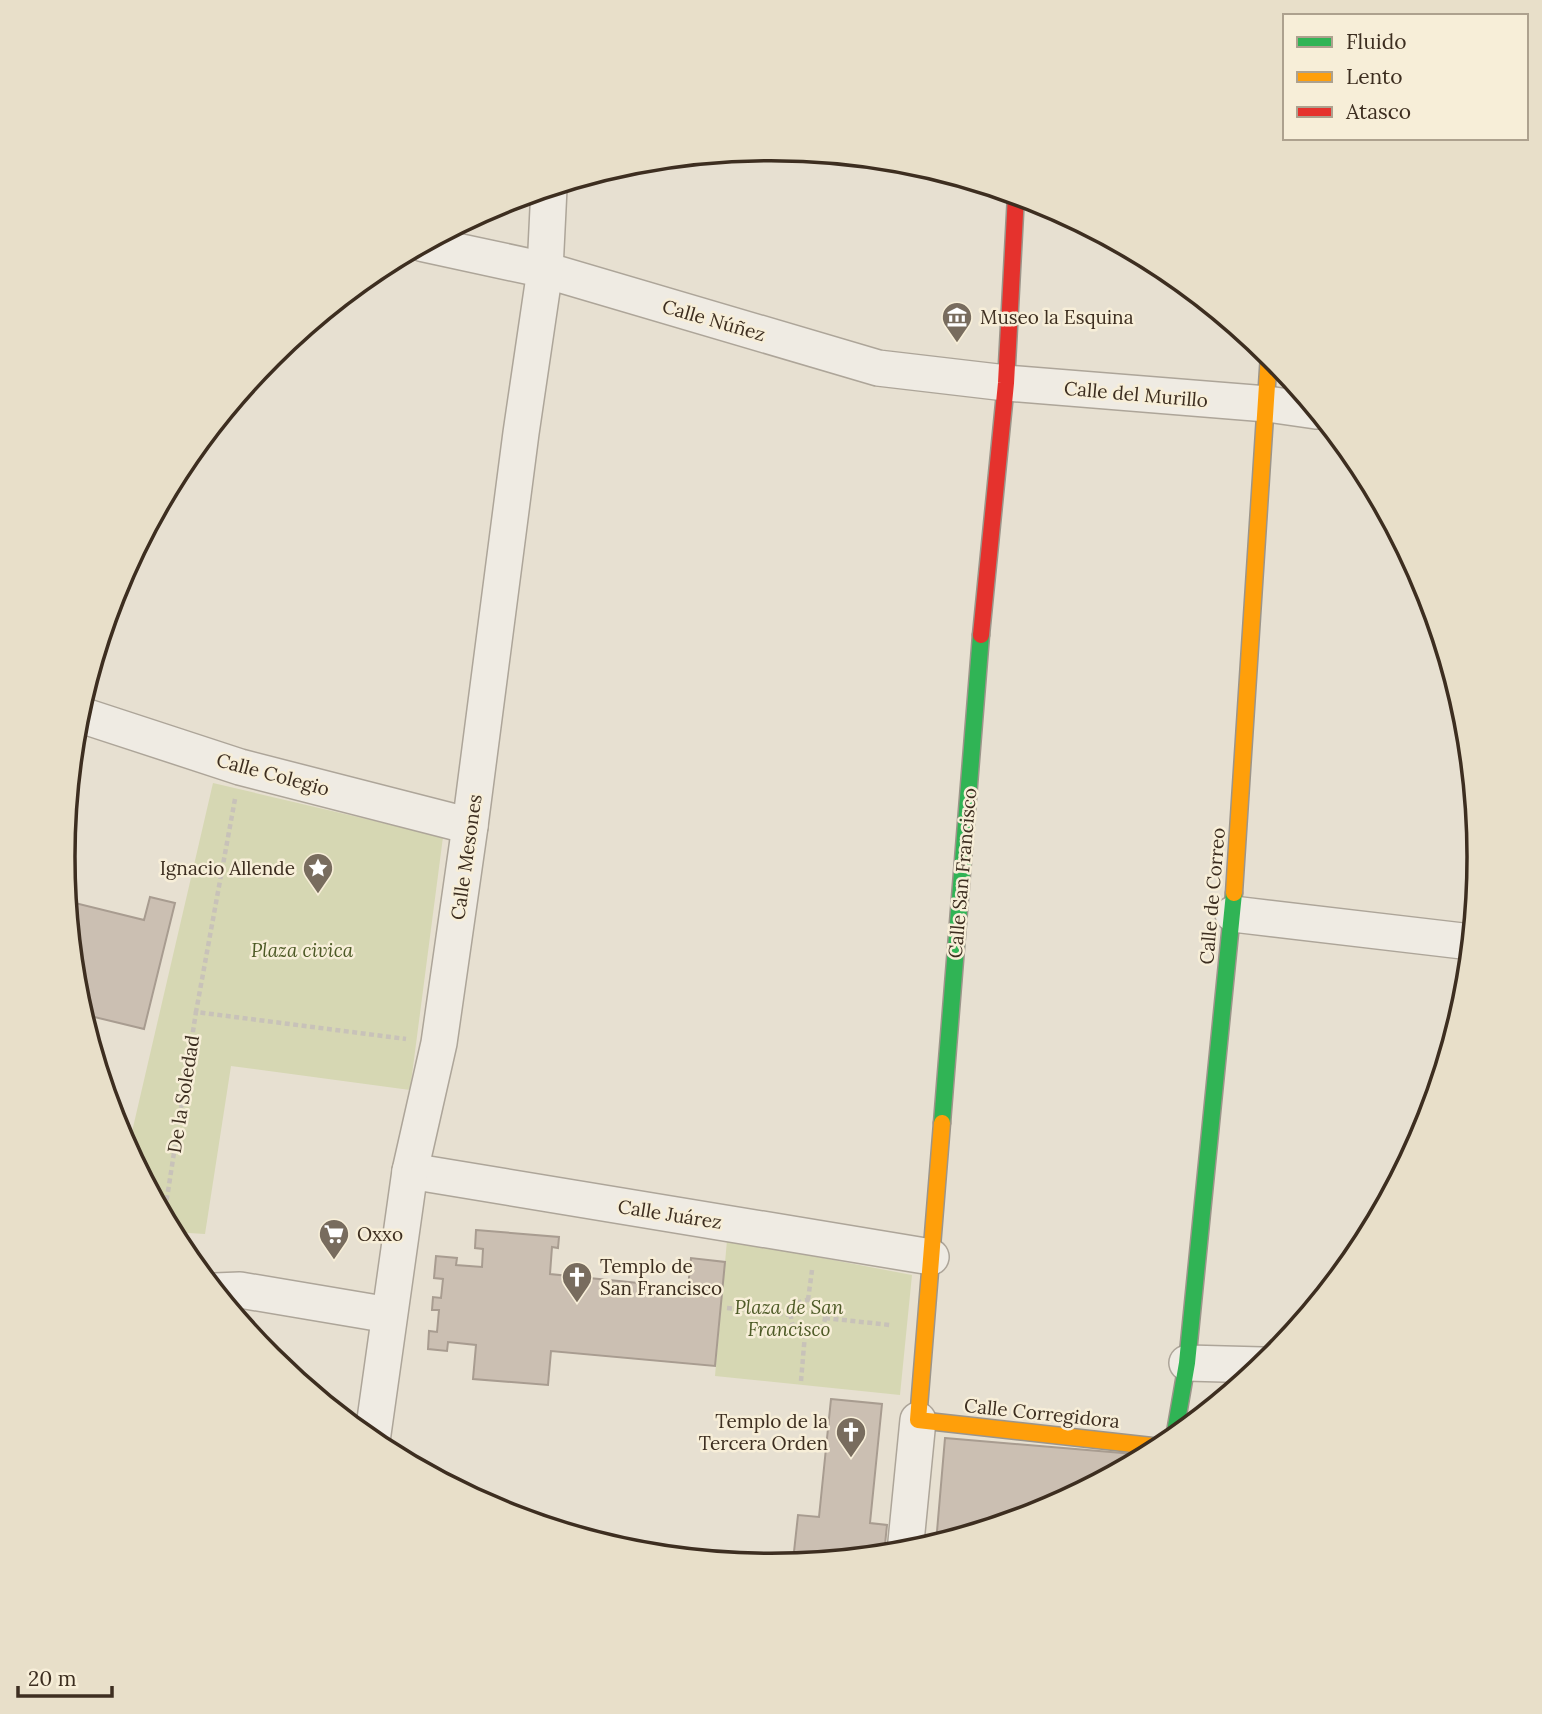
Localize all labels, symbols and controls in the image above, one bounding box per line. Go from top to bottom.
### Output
legend [1283,14,1528,140]
text: Fluido [1346,28,1407,55]
text: Lento [1346,63,1403,90]
text: Atasco [1345,98,1411,125]
street label: Calle Núñez [660,294,768,346]
museum icon: Museo la Esquina [940,300,974,344]
place label: Museo la Esquina [980,305,1134,329]
street label: Calle del Murillo [1063,376,1209,412]
street label: Calle Colegio [214,747,332,801]
street label: Calle San Francisco [943,787,981,959]
street label: Calle Mesones [445,792,487,921]
street label: Calle de Correo [1194,827,1230,965]
place icon: Ignacio Allende [301,851,335,895]
place label: Ignacio Allende [160,856,295,880]
park label: Plaza civica [251,938,354,962]
street label: De la Soledad [162,1033,204,1155]
street label: Calle Juárez [616,1194,724,1234]
supermarket icon: Oxxo [317,1217,351,1261]
place label: Oxxo [357,1222,403,1246]
place label: Templo de San Francisco [600,1254,722,1300]
church icon: Templo de San Francisco [560,1260,594,1304]
park label: Plaza de San Francisco [735,1295,844,1341]
street label: Calle Corregidora [963,1393,1121,1433]
place label: Templo de la Tercera Orden [699,1409,828,1455]
church icon: Templo de la Tercera Orden [834,1415,868,1459]
scale bar [18,1654,112,1698]
text: 20 m [28,1665,77,1692]

